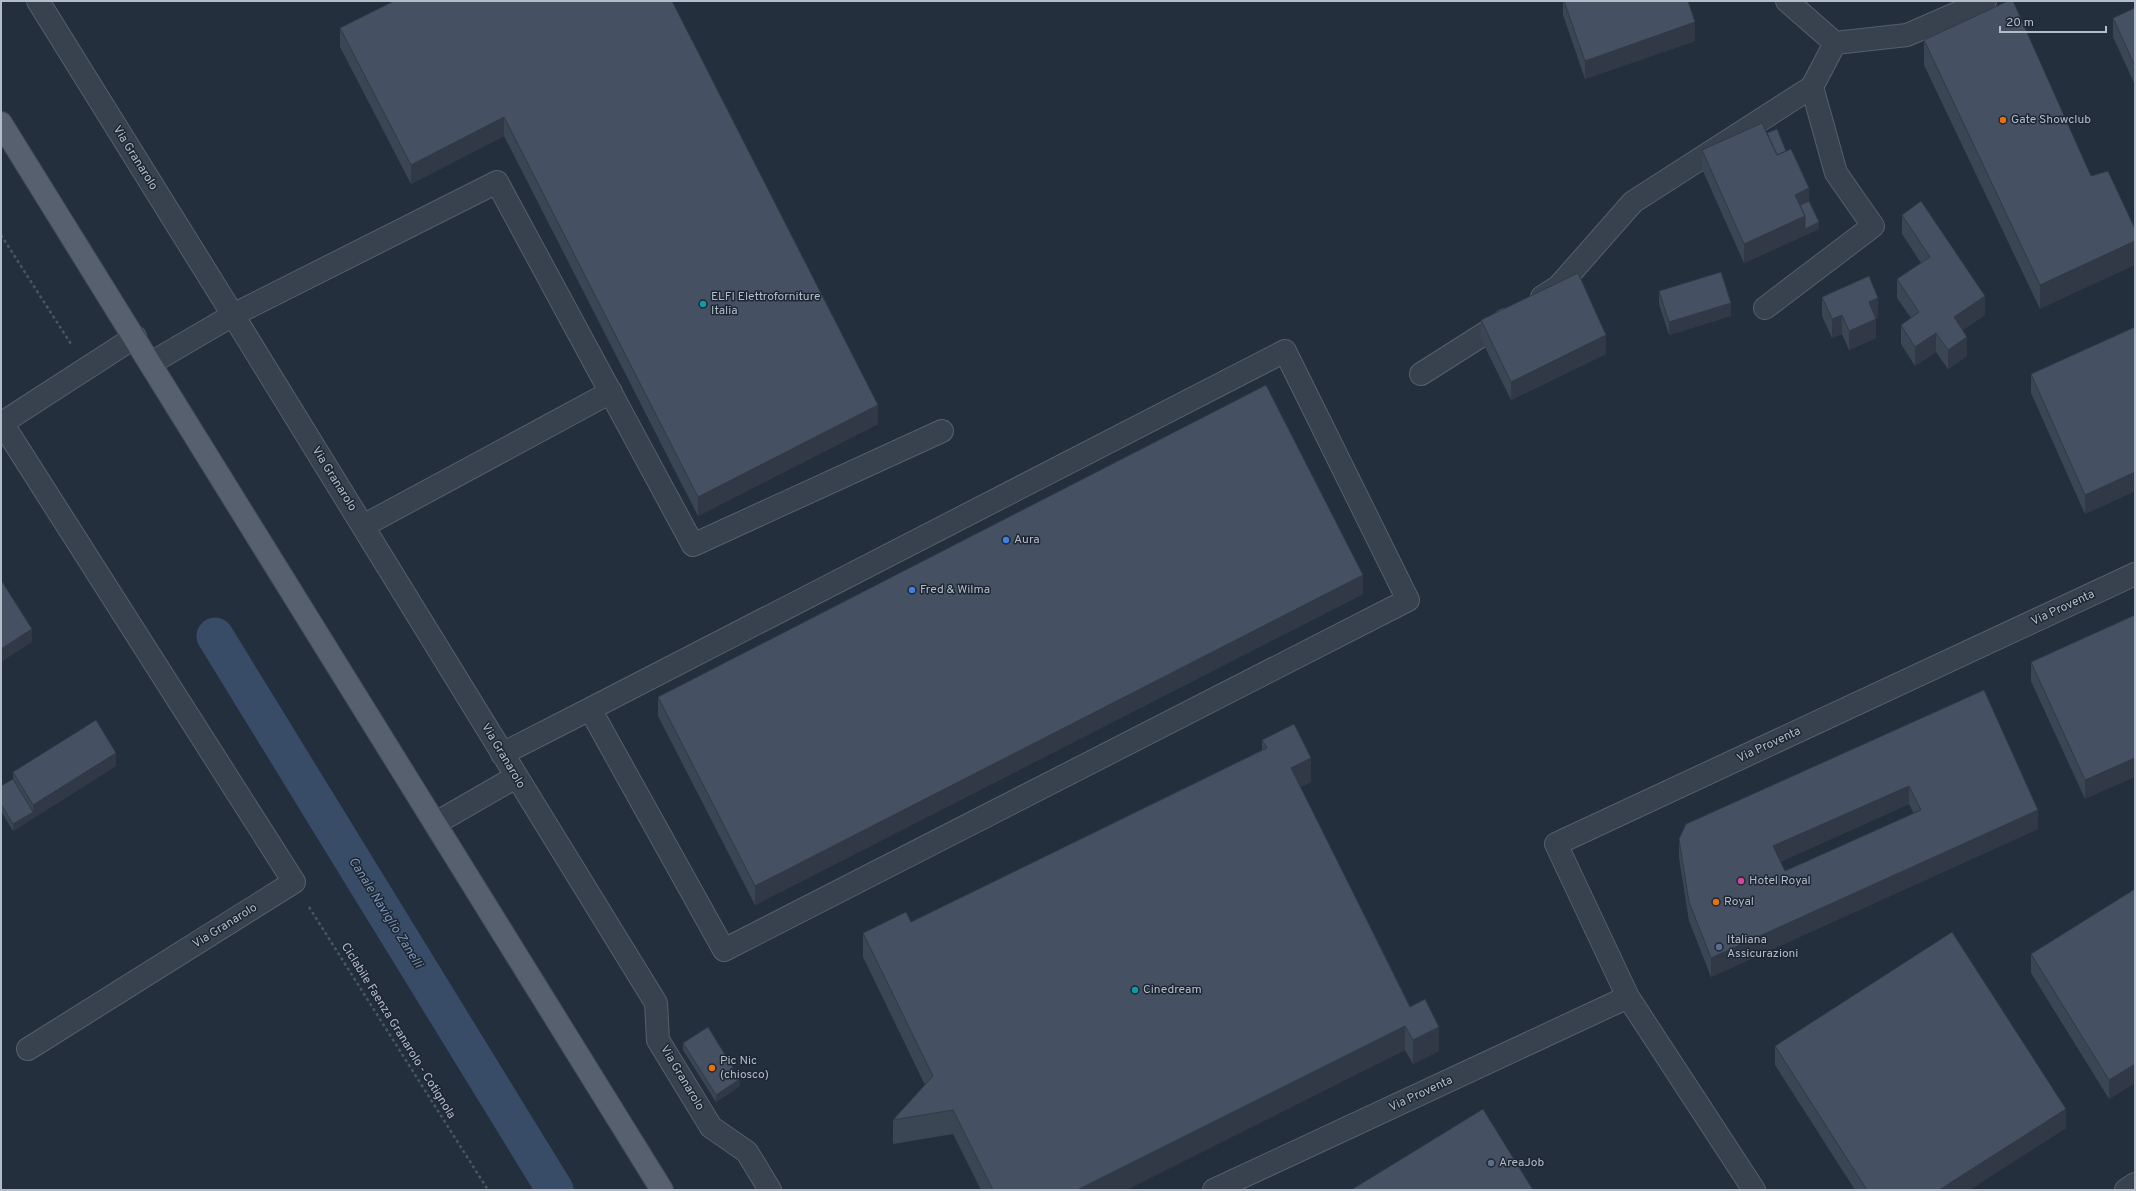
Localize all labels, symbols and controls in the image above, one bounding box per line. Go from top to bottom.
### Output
scale bar [2000,8,2106,34]
text: 20 m [2006,15,2034,31]
place label: Gate Showclub [2011,112,2091,128]
marker: Gate Showclub [1998,115,2008,125]
street label: Via Granarolo [109,123,161,194]
place label: ELFI Elettroforniture Italia [711,289,820,319]
marker: ELFI Elettroforniture Italia [698,299,708,309]
street label: Via Granarolo [308,444,360,515]
place label: Aura [1014,532,1040,548]
marker: Aura [1001,535,1011,545]
place label: Fred & Wilma [920,582,990,598]
marker: Fred & Wilma [907,585,917,595]
street label: Via Proventa [2029,586,2097,630]
street label: Via Granarolo [477,720,529,792]
street label: Via Proventa [1735,723,1803,767]
water label: Canale Naviglio Zanelli [344,855,426,972]
place label: Hotel Royal [1749,873,1811,889]
marker: Hotel Royal [1736,876,1746,886]
place label: Royal [1724,894,1754,910]
marker: Royal [1711,897,1721,907]
street label: Via Granarolo [190,900,261,952]
place label: Italiana Assicurazioni [1727,932,1798,962]
street label: Ciclabile Faenza Granarolo - Cotignola [337,940,459,1122]
marker: Italiana Assicurazioni [1714,942,1724,952]
place label: Cinedream [1143,982,1202,998]
marker: Cinedream [1130,985,1140,995]
street label: Via Granarolo [656,1042,708,1114]
place label: Pic Nic (chiosco) [720,1053,769,1083]
marker: Pic Nic (chiosco) [707,1063,717,1073]
street label: Via Proventa [1387,1072,1455,1116]
place label: AreaJob [1499,1155,1544,1171]
marker: AreaJob [1486,1158,1496,1168]

